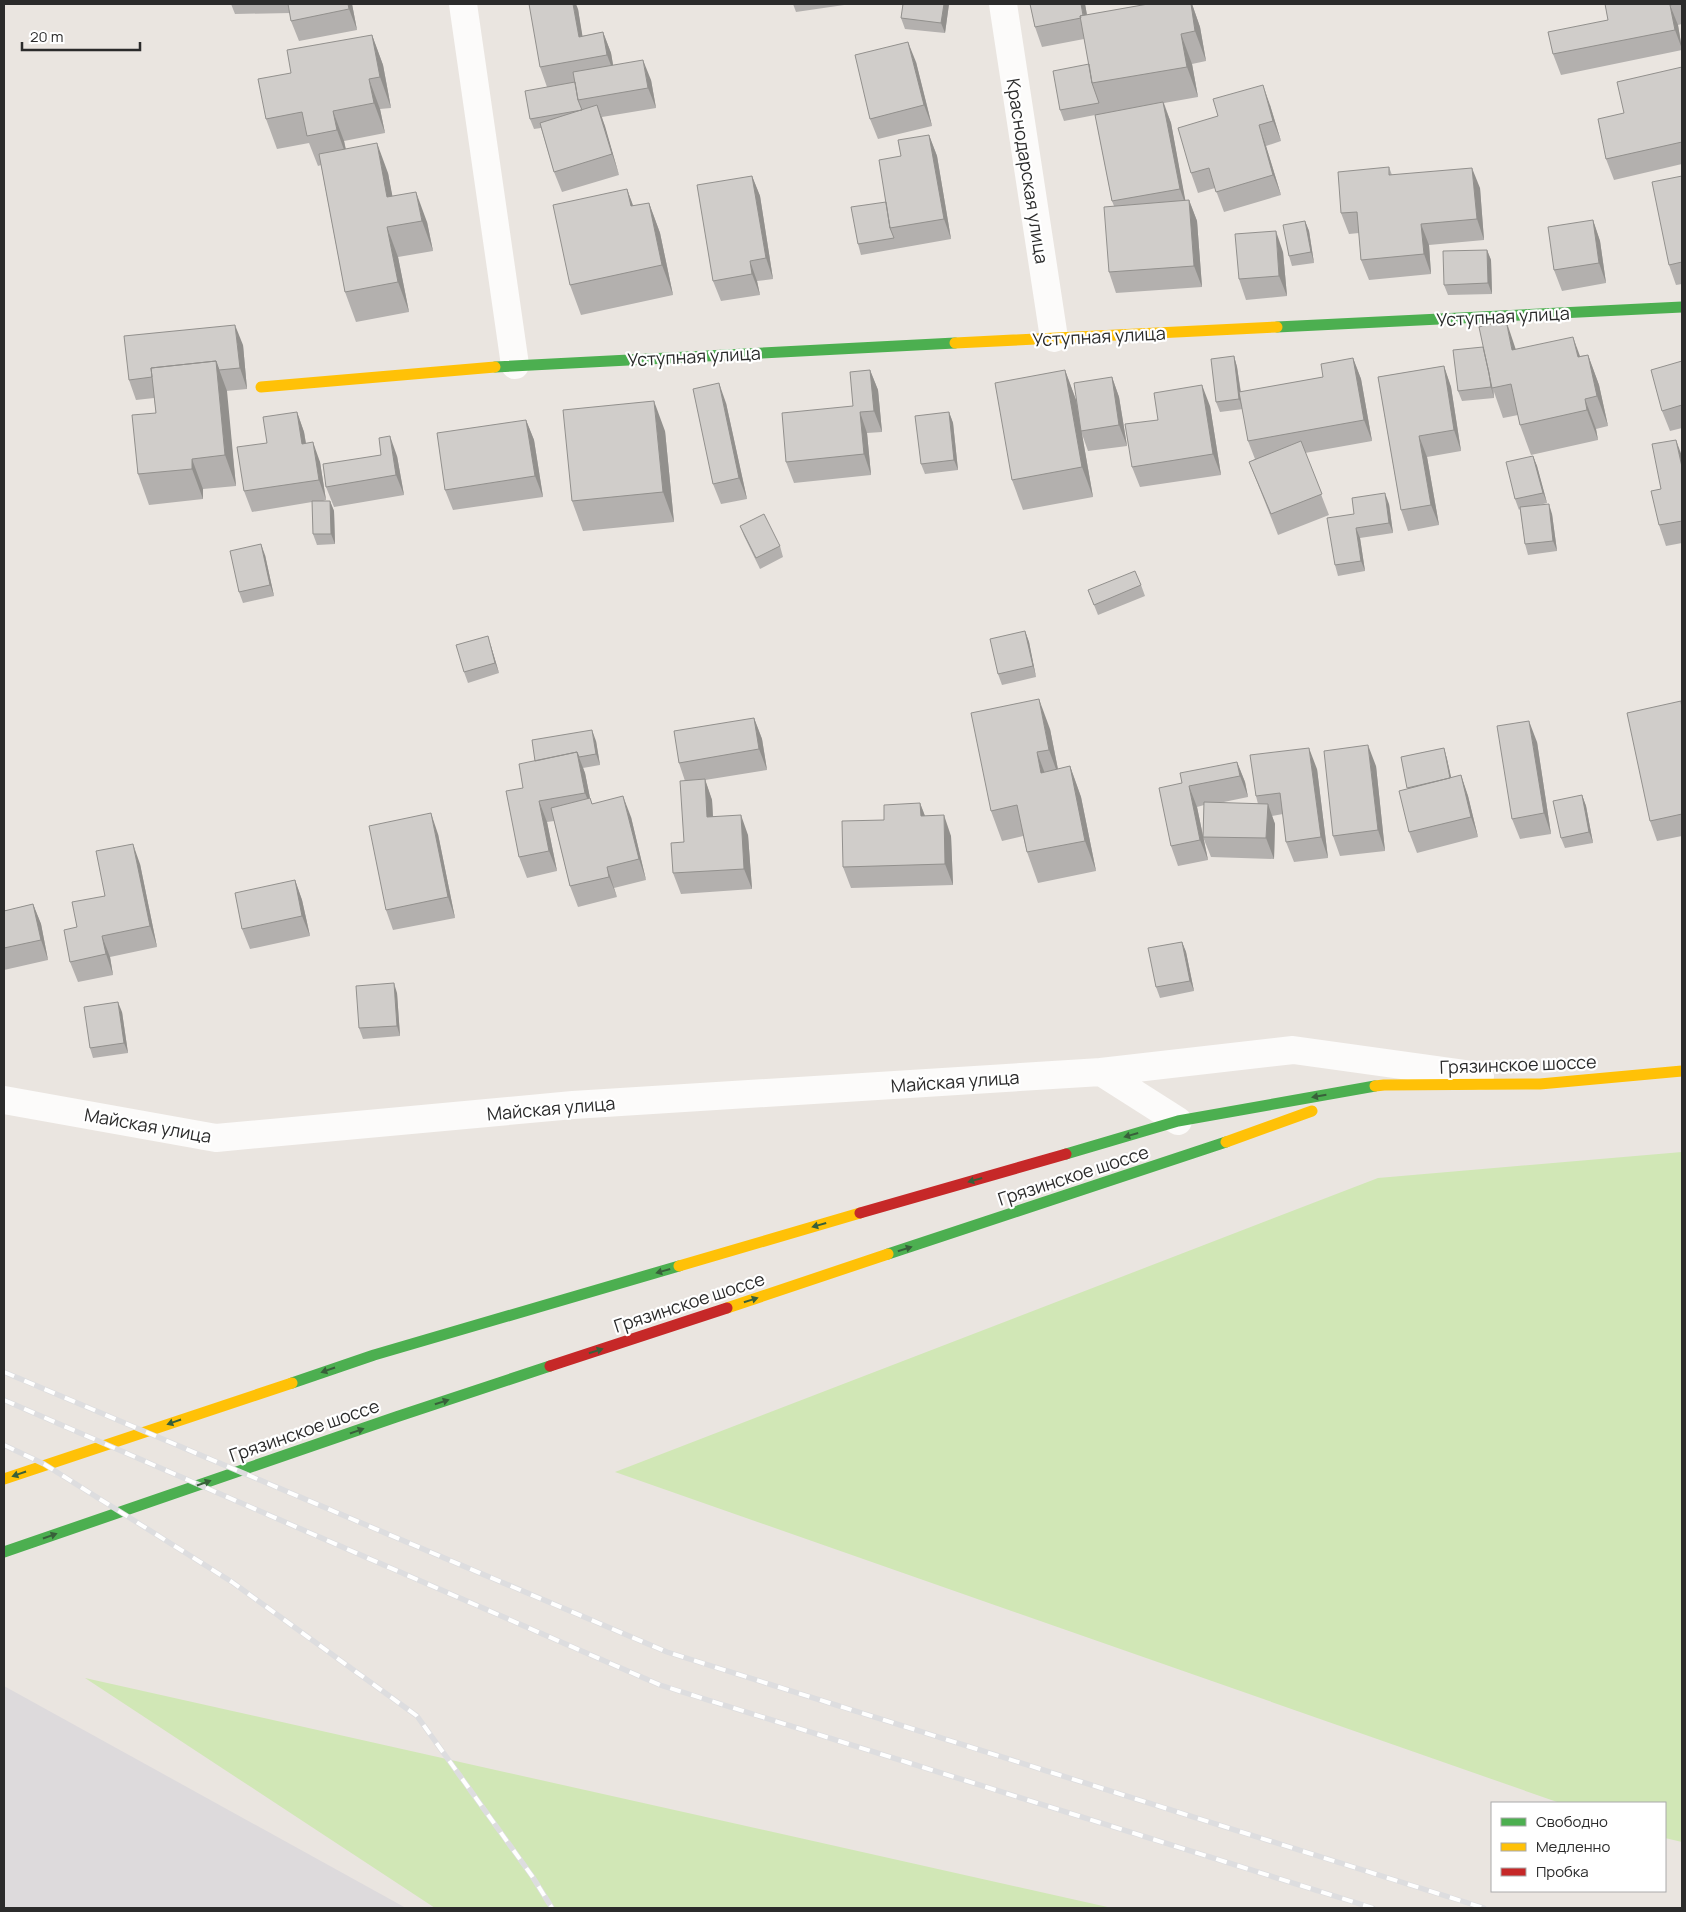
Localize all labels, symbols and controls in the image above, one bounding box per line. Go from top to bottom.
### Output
scale bar [22,20,140,52]
text: 20 m [30,26,63,47]
street label: Краснодарская улица [1001,77,1055,265]
street label: Уступная улица [1436,301,1570,331]
street label: Уступная улица [1032,321,1166,351]
street label: Уступная улица [627,341,761,371]
street label: Грязинское шоссе [1439,1049,1597,1079]
street label: Майская улица [890,1065,1020,1097]
street label: Майская улица [486,1090,616,1126]
one-way arrow [1311,1093,1327,1101]
street label: Майская улица [83,1102,213,1148]
one-way arrow [1124,1131,1139,1139]
street label: Грязинское шоссе [995,1139,1151,1211]
one-way arrow [968,1176,983,1184]
one-way arrow [812,1222,827,1230]
one-way arrow [897,1245,912,1252]
street label: Грязинское шоссе [611,1266,767,1338]
one-way arrow [656,1267,671,1275]
one-way arrow [743,1296,758,1303]
one-way arrow [589,1347,604,1354]
one-way arrow [320,1367,335,1375]
street label: Грязинское шоссе [226,1393,382,1467]
one-way arrow [435,1398,450,1406]
one-way arrow [166,1419,181,1426]
one-way arrow [350,1427,365,1434]
one-way arrow [12,1471,27,1478]
one-way arrow [196,1479,211,1487]
one-way arrow [43,1532,58,1540]
legend [1491,1802,1666,1892]
text: Свободно [1536,1811,1608,1832]
text: Медленно [1536,1836,1610,1857]
text: Пробка [1536,1861,1589,1882]

